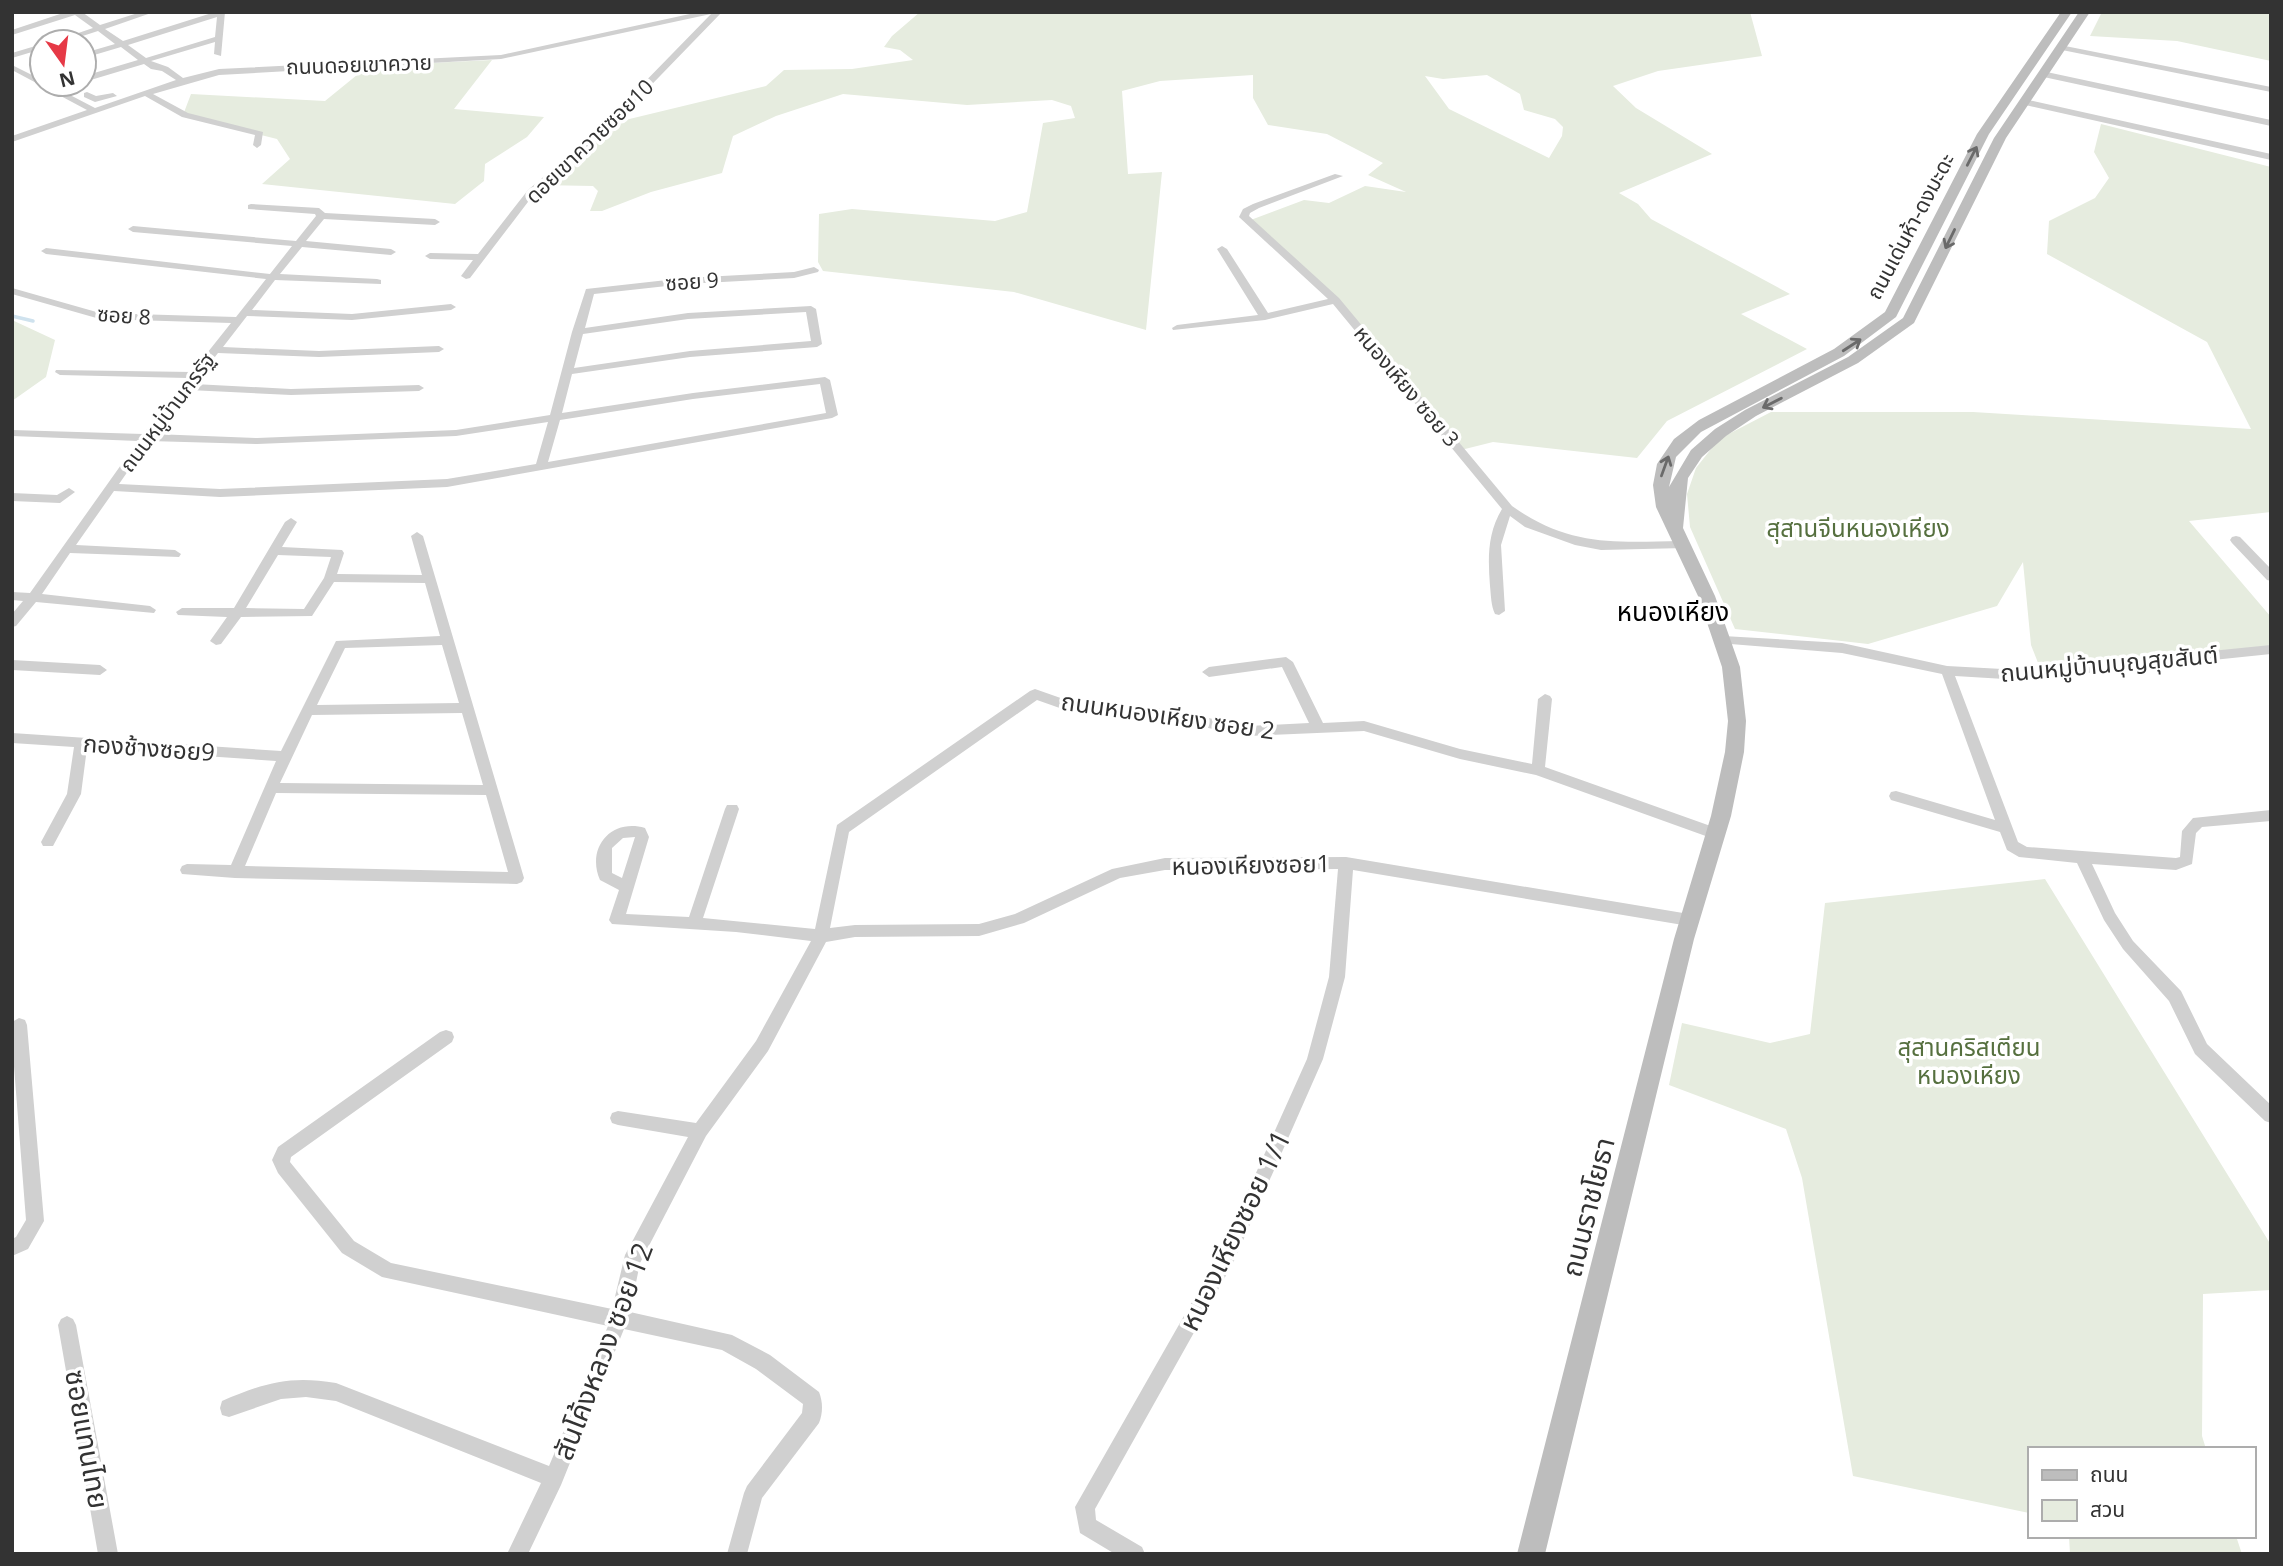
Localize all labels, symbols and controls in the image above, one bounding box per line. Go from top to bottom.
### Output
north arrow [28,28,98,98]
street label: ถนนดอยเขาควาย [286,47,432,81]
text: N [56,65,78,94]
street label: ดอยเขาควายซอย10 [519,73,659,209]
one-way arrow [1966,146,1980,167]
street label: ถนนเด่นห้า-ดงมะดะ [1860,148,1960,304]
one-way arrow [1943,228,1957,249]
street label: ซอย 9 [664,265,720,297]
street label: ซอย 8 [96,299,152,331]
street label: หนองเหียง ซอย 3 [1348,320,1466,452]
one-way arrow [1842,337,1862,351]
street label: ถนนหมู่บ้านกรรัฐ [113,347,221,477]
one-way arrow [1762,397,1783,411]
one-way arrow [1660,456,1673,478]
park label: สุสานจีนหนองเหียง [1766,511,1950,544]
district label: หนองเหียง [1617,593,1729,629]
street label: ถนนหมู่บ้านบุญสุขสันต์ [1999,637,2219,689]
street label: ถนนหนองเหียง ซอย 2 [1059,684,1277,746]
street label: กองช้างซอย9 [82,726,216,768]
street label: หนองเหียงซอย1 [1171,846,1331,882]
park label: สุสานคริสเตียน หนองเหียง [1897,1030,2041,1091]
street label: หนองเหียงซอย 1/1 [1169,1123,1299,1337]
street label: ถนนราชโยธา [1551,1133,1623,1281]
street label: สันโค้งหลวง ซอย 12 [543,1237,661,1465]
street label: ซอยแทนไทย [57,1366,119,1512]
legend [2028,1447,2255,1538]
text: ถนน [2090,1460,2128,1488]
text: สวน [2090,1495,2125,1523]

